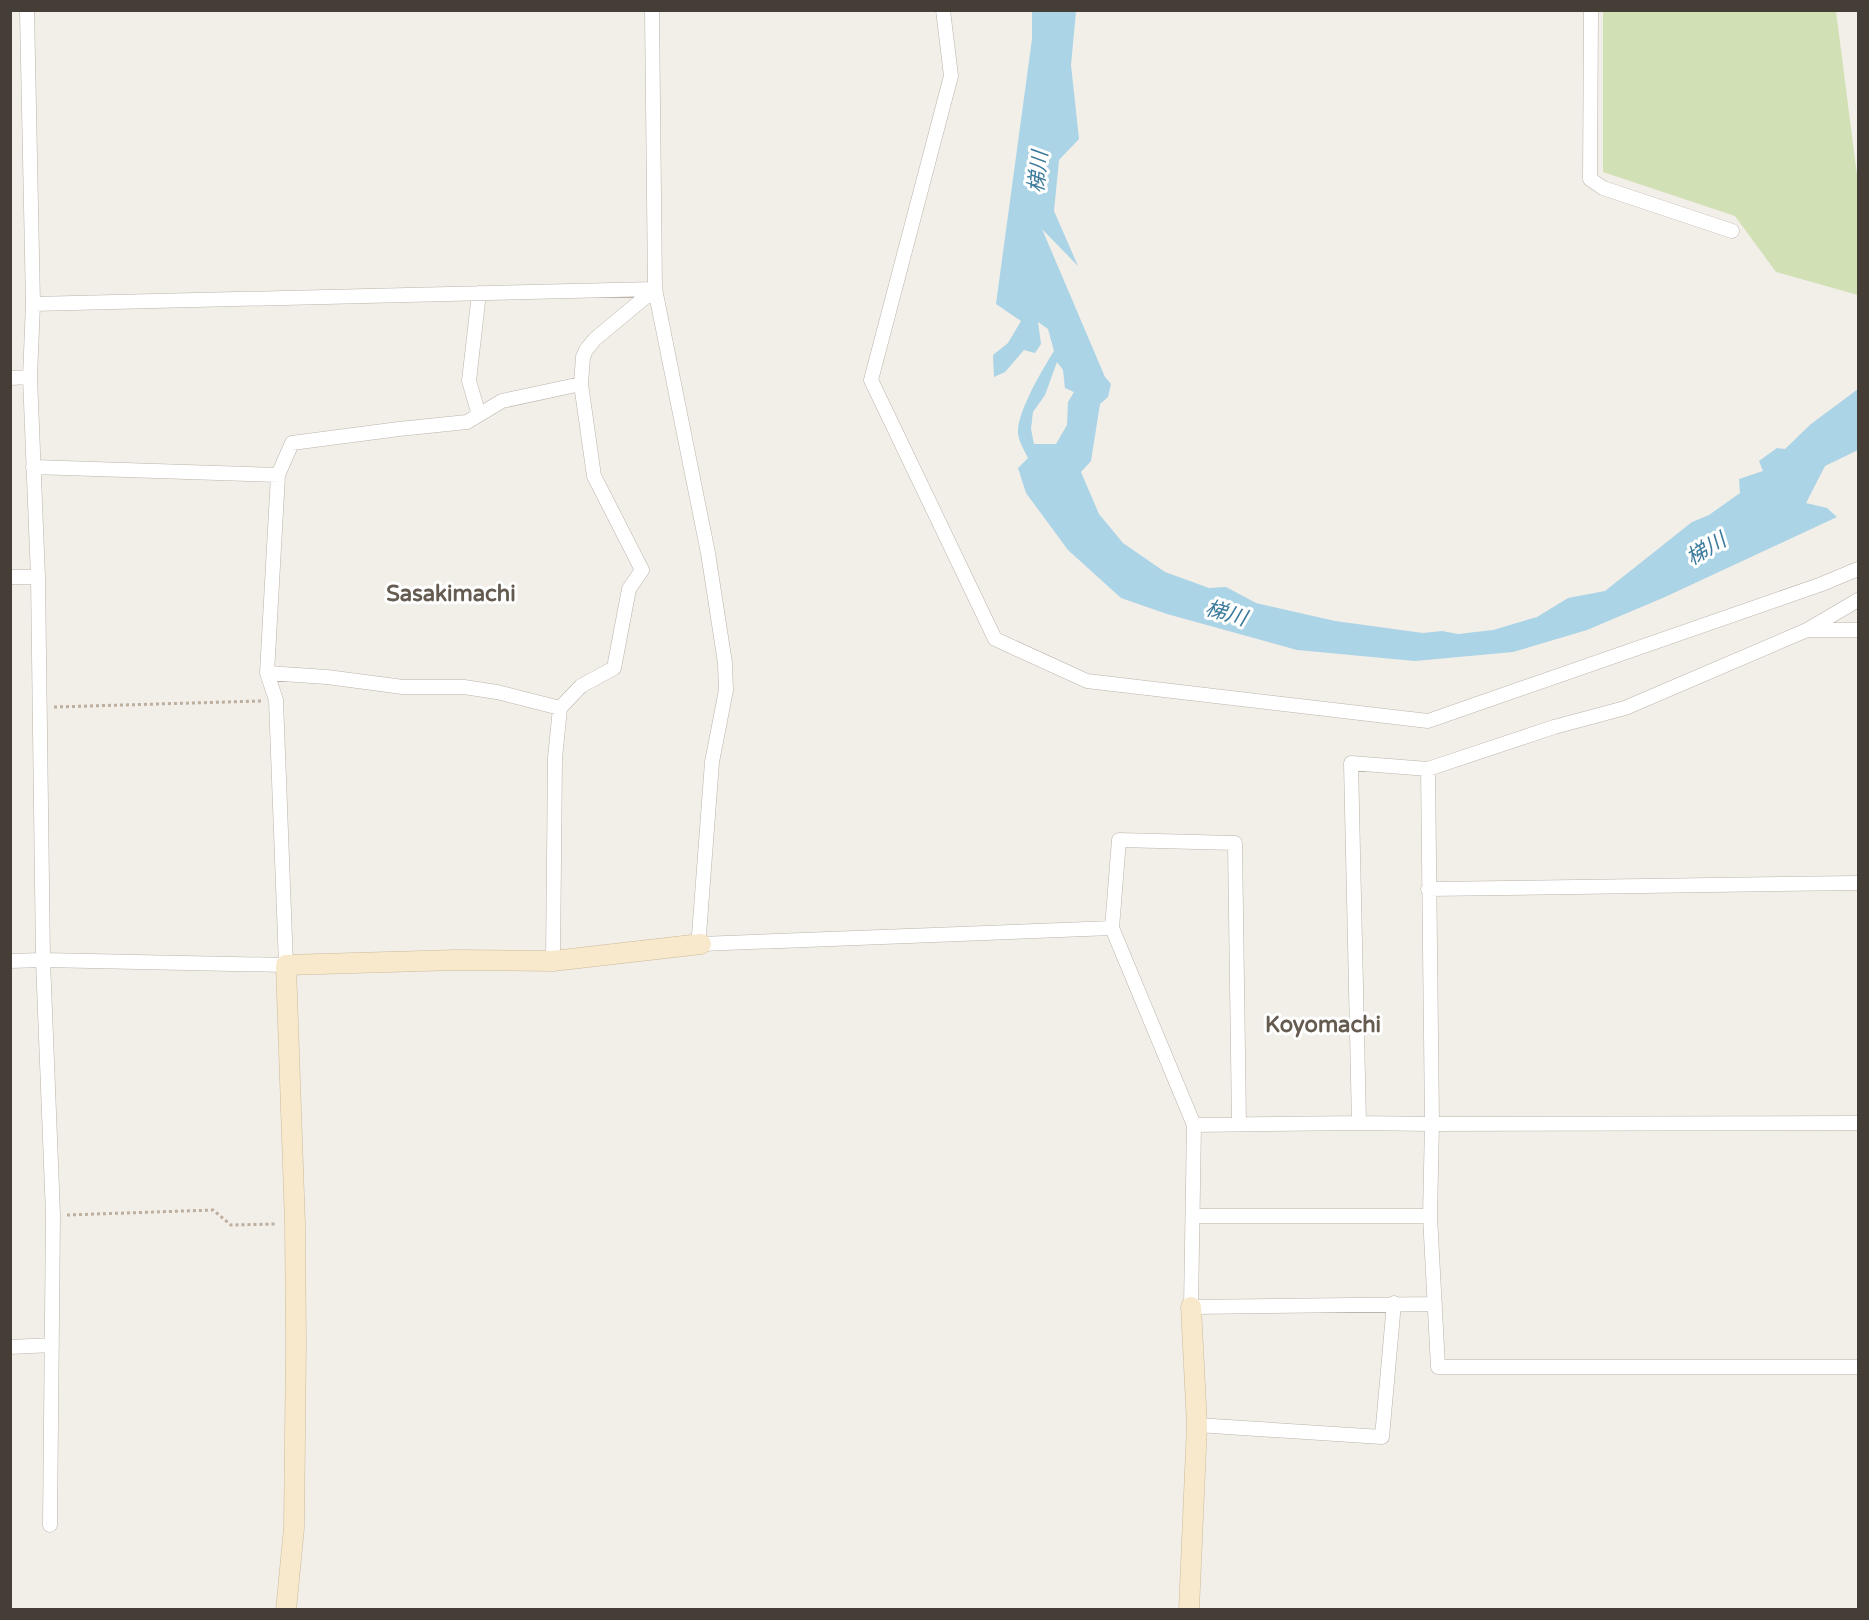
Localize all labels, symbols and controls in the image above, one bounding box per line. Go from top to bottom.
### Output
water label: 梯川 [1024,148,1053,194]
water label: 梯川 [1682,527,1732,571]
district label: Sasakimachi [386,581,516,607]
water label: 梯川 [1202,596,1251,632]
district label: Koyomachi [1265,1012,1381,1038]

